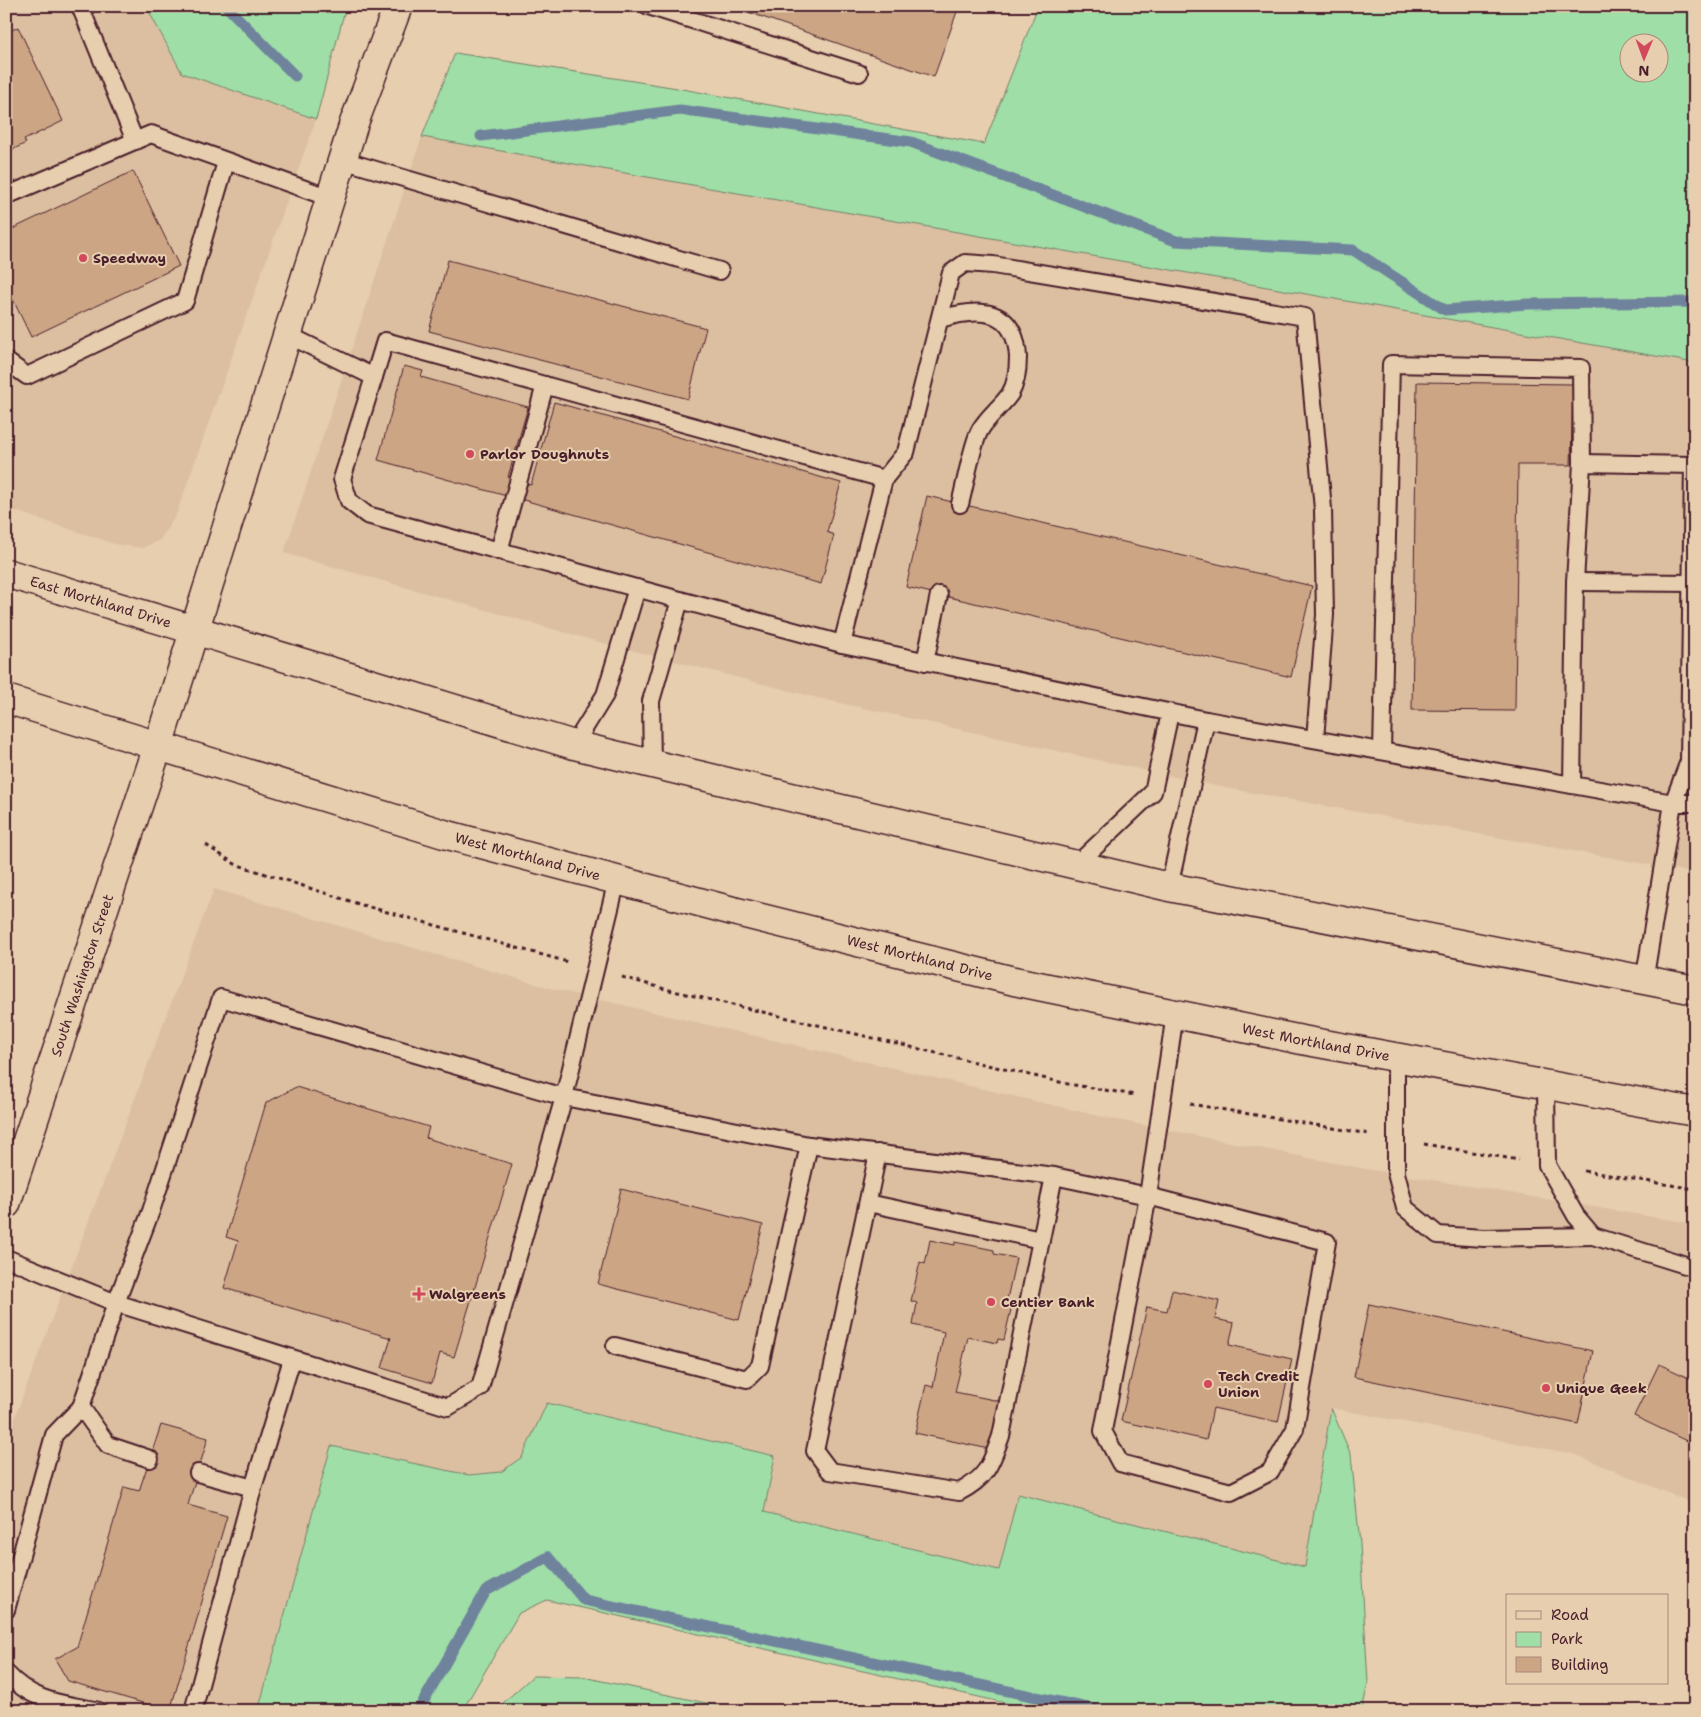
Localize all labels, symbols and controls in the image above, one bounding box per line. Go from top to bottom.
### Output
north arrow [1618,32,1668,82]
text: N [1638,62,1649,80]
place label: Speedway [93,249,166,267]
marker: Speedway [77,252,89,264]
place label: Parlor Doughnuts [480,445,609,463]
marker: Parlor Doughnuts [464,448,476,460]
street label: East Morthland Drive [28,572,174,632]
street label: West Morthland Drive [453,828,603,884]
street label: South Washington Street [47,892,117,1059]
street label: West Morthland Drive [845,931,995,984]
street label: West Morthland Drive [1240,1019,1391,1065]
place label: Walgreens [429,1285,506,1303]
marker: Walgreens [413,1288,425,1300]
place label: Centier Bank [1001,1293,1095,1311]
marker: Centier Bank [985,1296,997,1308]
place label: Tech Credit Union [1218,1367,1299,1401]
marker: Tech Credit Union [1202,1378,1214,1390]
place label: Unique Geek [1556,1379,1647,1397]
marker: Unique Geek [1540,1382,1552,1394]
legend [1506,1594,1668,1684]
text: Road [1551,1605,1589,1625]
text: Park [1551,1629,1583,1649]
text: Building [1551,1655,1608,1675]

